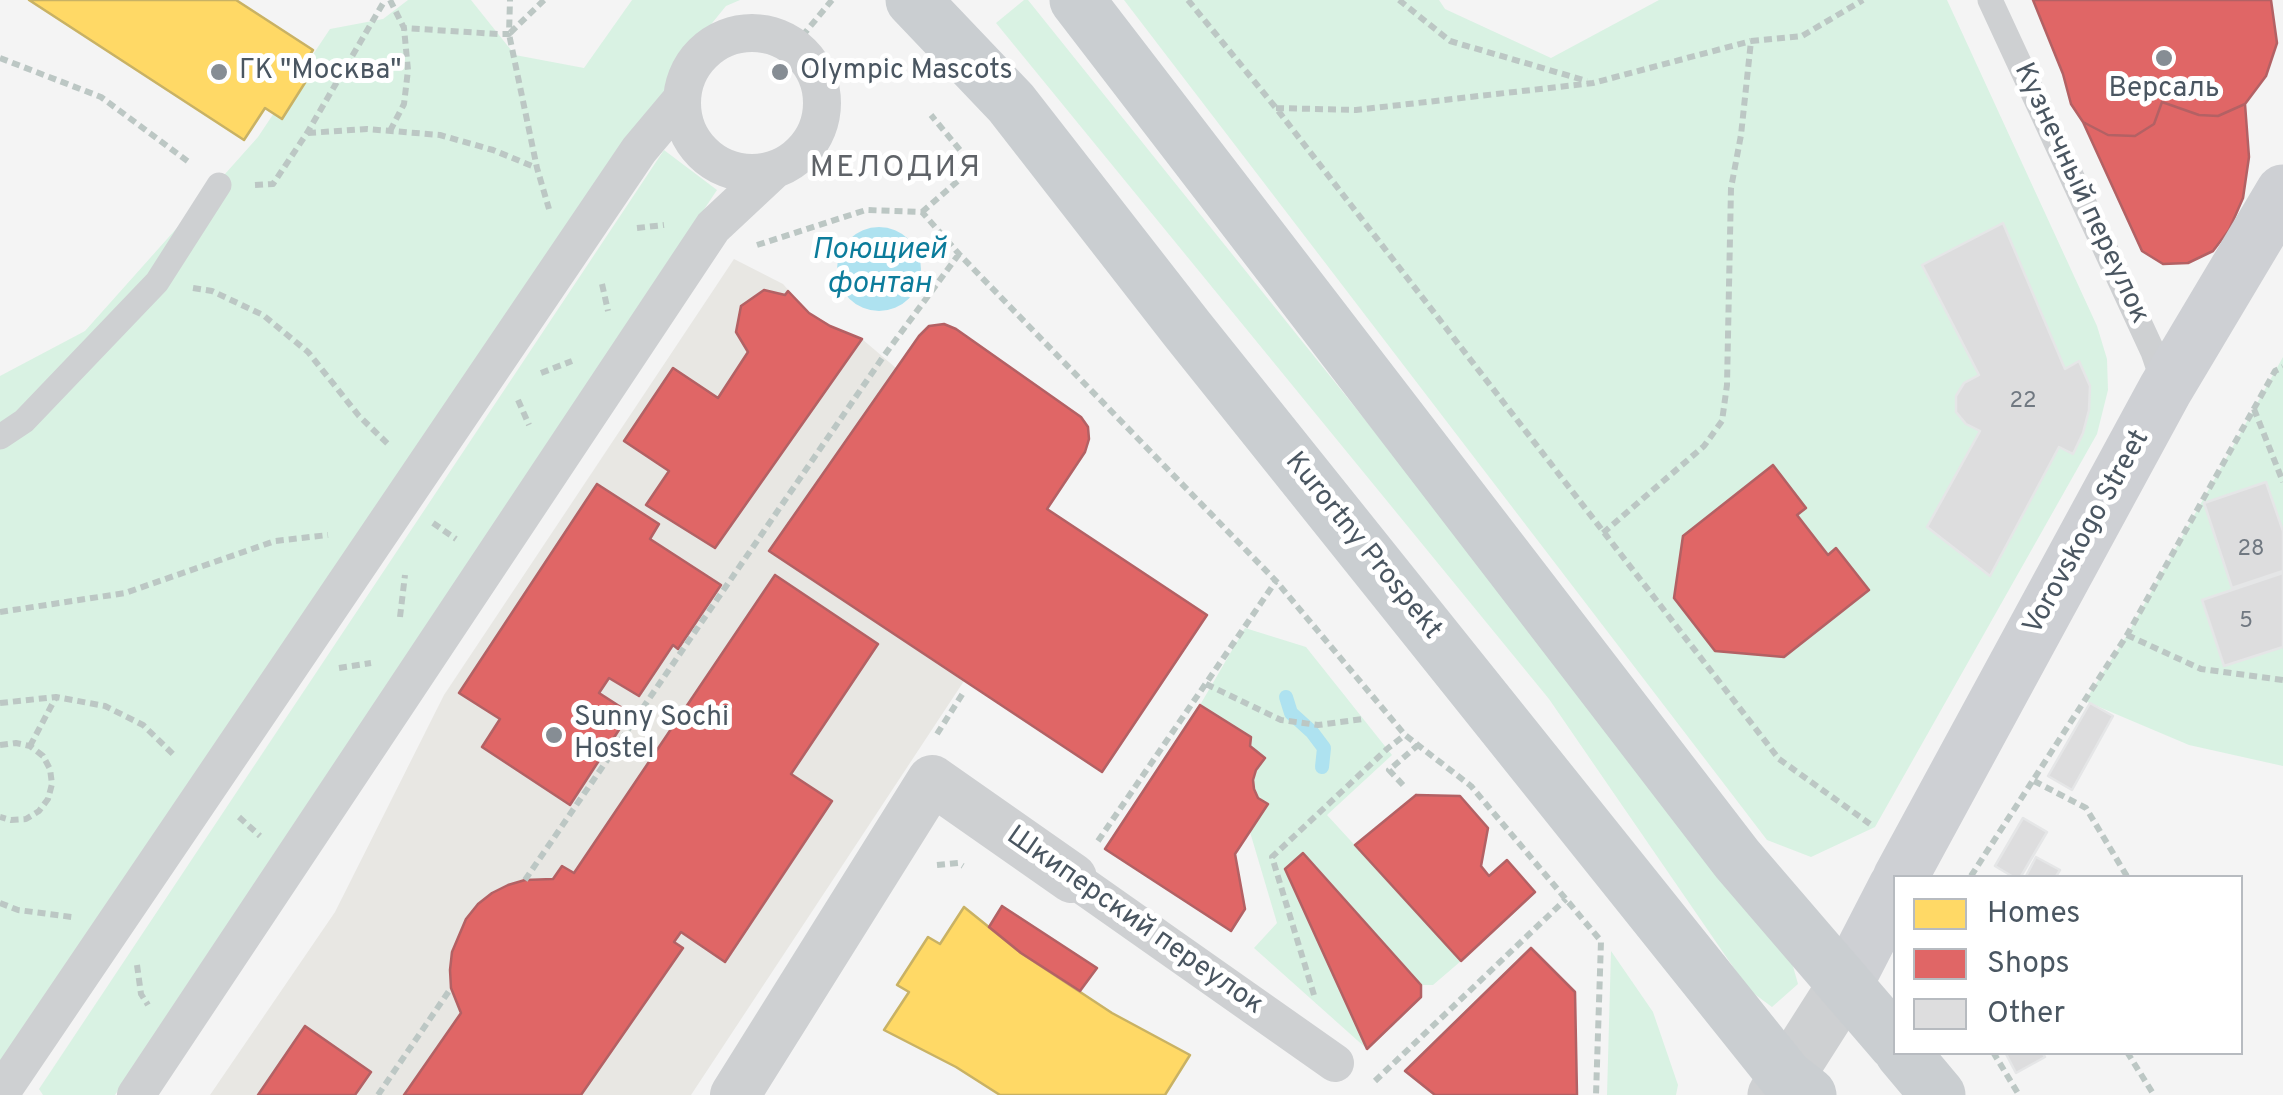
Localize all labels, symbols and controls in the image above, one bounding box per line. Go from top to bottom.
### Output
marker: Версаль [2153,47,2175,69]
place label: ГК "Москва" [239,55,402,89]
place label: Olympic Mascots [800,55,1013,89]
street label: Кузнечный переулок [2005,58,2155,330]
marker: ГК "Москва" [208,61,230,83]
marker: Olympic Mascots [769,61,791,83]
place label: Версаль [2109,73,2219,107]
district label: МЕЛОДИЯ [810,152,982,188]
water label: Поющией фонтан [812,234,946,304]
house number: 22 [2010,390,2036,416]
street label: Vorovskogo Street [2018,425,2158,641]
street label: Kurortny Prospekt [1276,447,1448,647]
house number: 28 [2238,538,2264,564]
house number: 5 [2239,610,2253,636]
place label: Sunny Sochi Hostel [574,702,729,768]
marker: Sunny Sochi Hostel [543,724,565,746]
street label: Шкиперский переулок [999,821,1269,1023]
legend [1893,875,2243,1055]
text: Homes [1987,896,2080,933]
text: Shops [1987,946,2070,983]
text: Other [1987,996,2065,1033]

